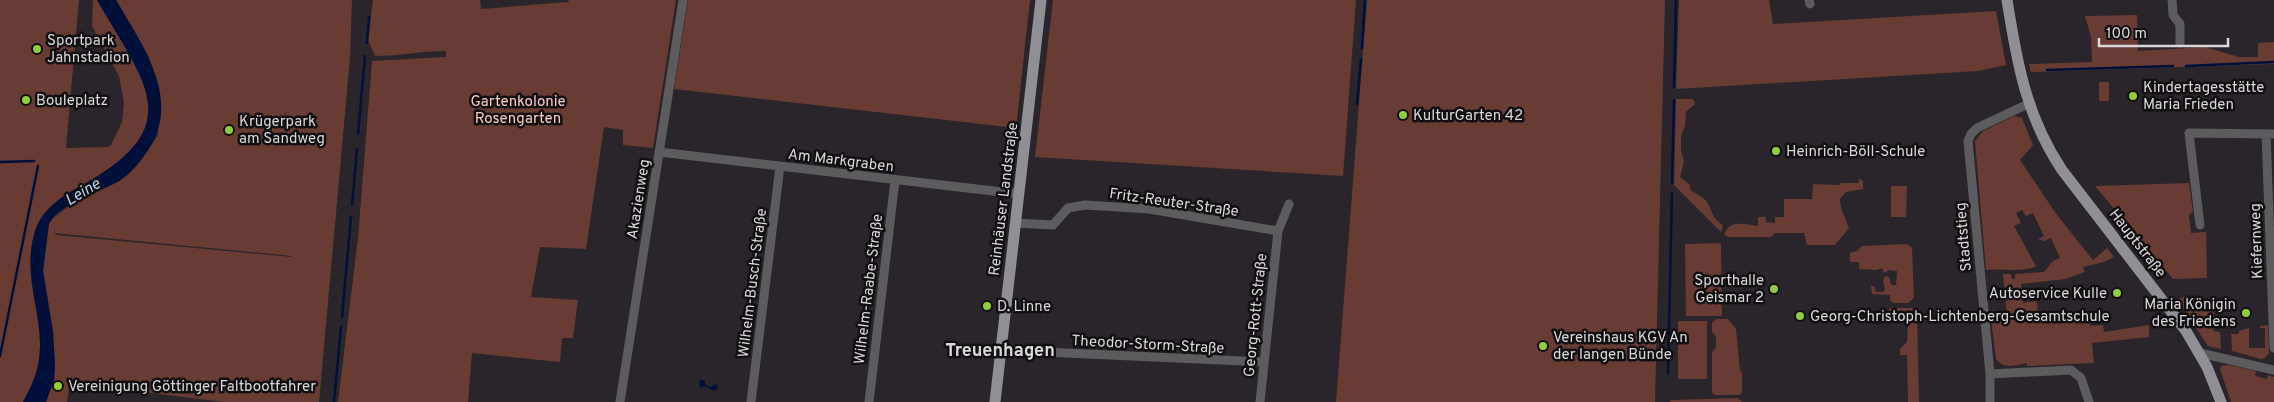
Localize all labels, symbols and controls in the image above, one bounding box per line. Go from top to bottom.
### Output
scale bar [2099,15,2228,47]
text: 100 m [2106,25,2147,44]
place label: Sportpark Jahnstadion [47,32,130,68]
marker: Sportpark Jahnstadion [31,43,43,55]
place label: Kindertagesstätte Maria Frieden [2143,79,2264,115]
marker: Kindertagesstätte Maria Frieden [2127,90,2139,102]
place label: Bouleplatz [36,92,108,111]
park label: Gartenkolonie Rosengarten [470,93,566,129]
marker: Bouleplatz [20,94,32,106]
place label: KulturGarten 42 [1413,107,1523,126]
marker: KulturGarten 42 [1397,109,1409,121]
place label: Krügerpark am Sandweg [239,113,325,149]
street label: Reinhäuser Landstraße [986,121,1023,277]
marker: Krügerpark am Sandweg [223,124,235,136]
place label: Heinrich-Böll-Schule [1786,143,1925,162]
marker: Heinrich-Böll-Schule [1770,145,1782,157]
street label: Am Markgraben [787,146,895,177]
street label: Akazienweg [624,158,655,241]
water label: Leine [62,174,105,211]
street label: Fritz-Reuter-Straße [1108,185,1240,222]
street label: Stadtstieg [1952,202,1977,272]
street label: Kiefernweg [2247,203,2268,279]
street label: Hauptstraße [2104,206,2170,282]
street label: Wilhelm-Busch-Straße [735,208,772,359]
street label: Wilhelm-Raabe-Straße [851,213,888,366]
street label: Georg-Rott-Straße [1241,252,1272,378]
place label: Sporthalle Geismar 2 [1694,272,1764,308]
marker: Sporthalle Geismar 2 [1768,283,1780,295]
place label: Autoservice Kulle [1989,285,2107,304]
marker: Autoservice Kulle [2111,287,2123,299]
place label: Maria Königin des Friedens [2144,296,2236,332]
place label: D. Linne [997,298,1051,317]
marker: D. Linne [981,300,993,312]
marker: Maria Königin des Friedens [2240,307,2252,319]
place label: Georg-Christoph-Lichtenberg-Gesamtschule [1810,308,2110,327]
marker: Georg-Christoph-Lichtenberg-Gesamtschule [1794,310,1806,322]
place label: Vereinshaus KGV An der langen Bünde [1553,329,1688,365]
street label: Theodor-Storm-Straße [1071,332,1225,359]
district label: Treuenhagen [945,340,1055,363]
marker: Vereinshaus KGV An der langen Bünde [1537,340,1549,352]
place label: Vereinigung Göttinger Faltbootfahrer [68,378,316,397]
marker: Vereinigung Göttinger Faltbootfahrer [52,380,64,392]

